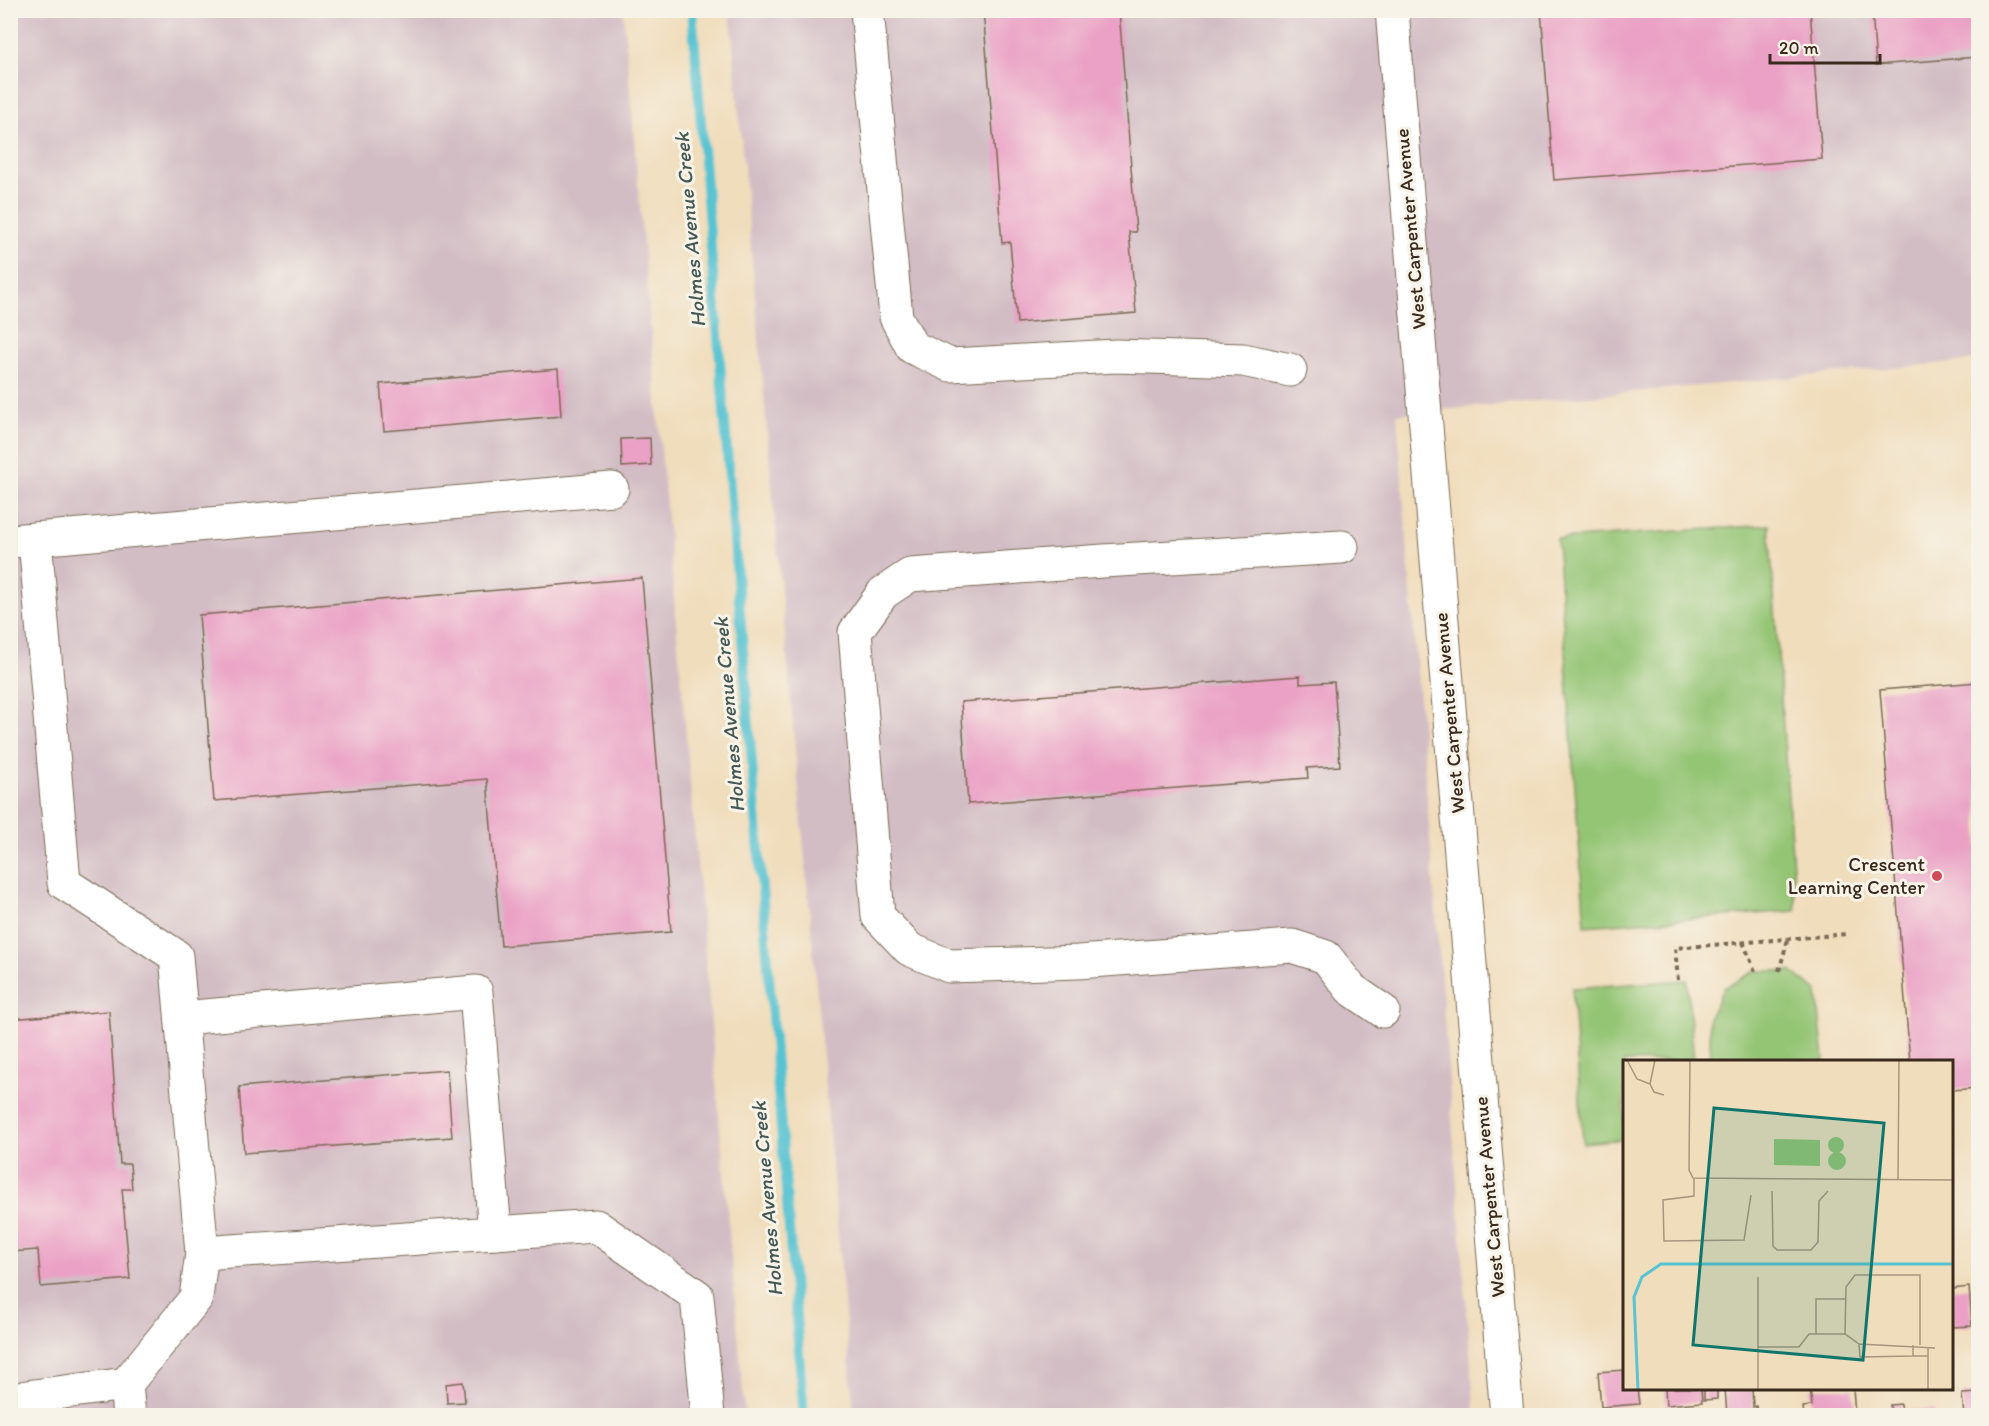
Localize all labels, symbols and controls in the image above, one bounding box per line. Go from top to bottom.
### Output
scale bar [1770,27,1880,65]
text: 20 m [1779,37,1819,59]
street label: West Carpenter Avenue [1389,128,1431,330]
water label: Holmes Avenue Creek [668,130,710,329]
street label: West Carpenter Avenue [1428,612,1470,814]
water label: Holmes Avenue Creek [707,615,749,814]
place label: Crescent Learning Center [1788,852,1926,899]
marker: Crescent Learning Center [1930,869,1944,883]
inset map [1623,1060,1953,1390]
street label: West Carpenter Avenue [1468,1096,1510,1298]
water label: Holmes Avenue Creek [745,1099,787,1298]

